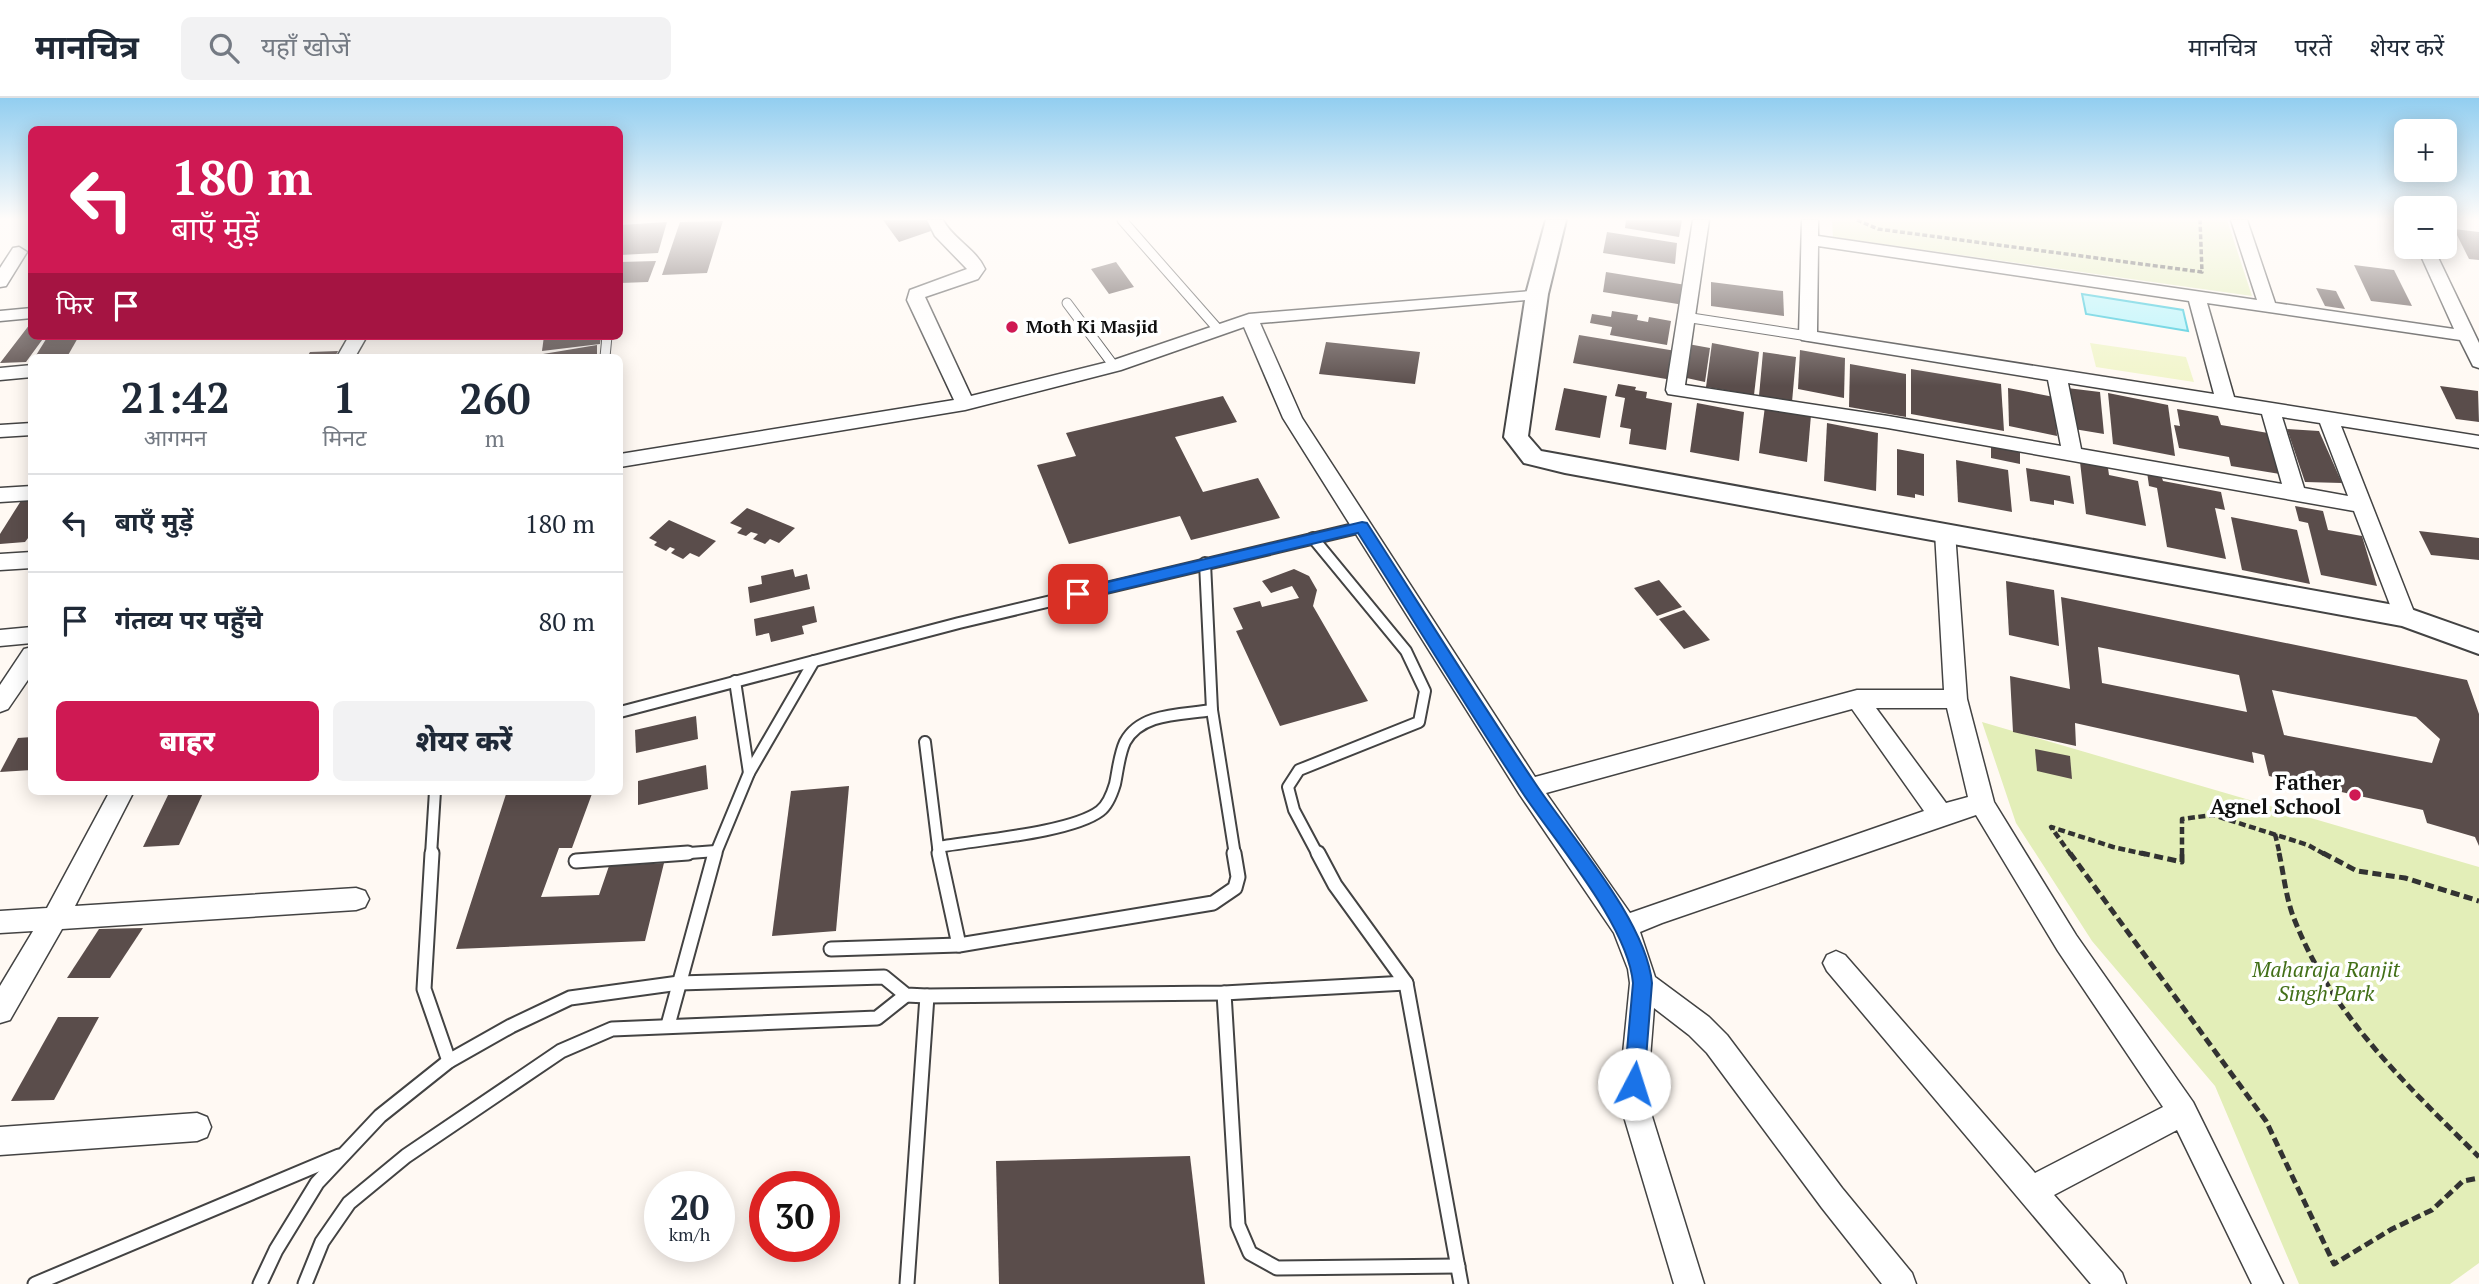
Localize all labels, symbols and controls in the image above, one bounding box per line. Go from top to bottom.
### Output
search box [181,17,671,80]
text: मानचित्र [35,25,139,68]
icon: search [205,29,243,67]
text: यहाँ खोजें [261,29,350,63]
text: मानचित्र [2188,31,2257,63]
text: परतें [2295,31,2332,63]
text: शेयर करें [2370,31,2444,63]
map controls [2394,119,2457,259]
button: + [2394,119,2457,182]
text: 180 m [171,144,313,209]
icon: left [56,154,147,245]
button: − [2394,196,2457,259]
text: बाएँ मुड़ें [171,207,259,249]
text: फिर [56,287,93,321]
icon: arrive [107,287,145,325]
place label: Moth Ki Masjid [1026,314,1158,338]
marker: Moth Ki Masjid [1004,319,1020,335]
text: 21:42 [121,369,230,425]
text: 1 [333,369,356,425]
text: 260 [459,370,530,426]
text: आगमन [144,422,207,453]
text: मिनट [323,422,367,453]
text: m [485,423,505,454]
icon: left [56,504,94,542]
text: बाएँ मुड़ें [115,504,193,538]
text: 180 m [525,506,595,540]
pin [1048,564,1108,624]
icon: arrive [1059,575,1097,613]
icon: arrive [56,602,94,640]
text: गंतव्य पर पहुँचे [115,602,263,636]
text: 80 m [539,604,595,638]
button: बाहर [56,701,319,781]
button: शेयर करें [333,701,595,781]
place label: Father Agnel School [2210,768,2341,820]
marker: Father Agnel School [2347,787,2363,803]
park label: Maharaja Ranjit Singh Park [2251,955,2401,1007]
position arrow [1597,1047,1671,1121]
speed limit sign: 30 [749,1171,840,1262]
text: 20 [670,1184,709,1230]
text: km/h [669,1222,710,1246]

